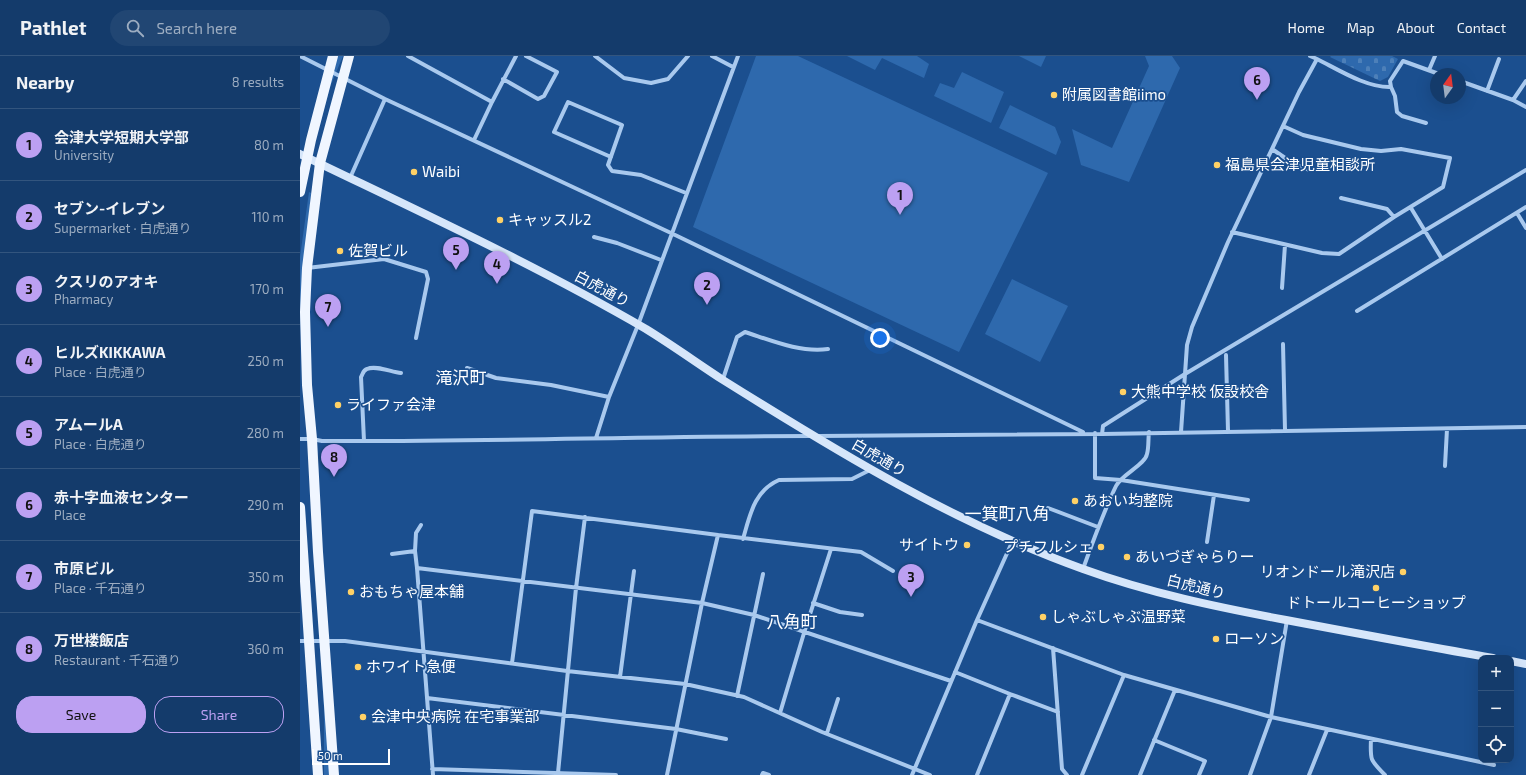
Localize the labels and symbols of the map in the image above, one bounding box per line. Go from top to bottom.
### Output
pin: 6 [1244,67,1270,100]
north arrow [1430,68,1466,104]
place label: 附属図書館iimo [1062,85,1166,103]
marker: 附属図書館iimo [1049,90,1059,100]
place label: 福島県会津児童相談所 [1225,155,1375,173]
marker: 福島県会津児童相談所 [1212,160,1222,170]
place label: Waibi [422,162,460,180]
marker: Waibi [409,167,419,177]
pin: 1 [887,182,913,215]
place label: キャッスル2 [508,210,591,228]
marker: キャッスル2 [495,215,505,225]
pin: 5 [443,237,469,270]
place label: 佐賀ビル [348,241,408,259]
marker: 佐賀ビル [335,246,345,256]
pin: 4 [484,251,510,284]
street label: 白虎通り [572,266,633,310]
pin: 2 [694,272,720,305]
pin: 7 [315,294,341,327]
your location [870,328,890,348]
district label: 滝沢町 [436,367,487,387]
place label: 大熊中学校 仮設校舎 [1131,382,1269,400]
marker: 大熊中学校 仮設校舎 [1118,387,1128,397]
place label: ライファ会津 [346,395,436,413]
marker: ライファ会津 [333,400,343,410]
street label: 白虎通り [849,434,910,480]
pin: 8 [321,444,347,477]
place label: あおい均整院 [1083,491,1173,509]
marker: あおい均整院 [1070,496,1080,506]
district label: 一箕町八角 [965,503,1050,523]
place label: サイトウ [899,535,959,553]
place label: プチフルシェ [1003,537,1093,555]
marker: サイトウ [962,540,972,550]
marker: プチフルシェ [1096,542,1106,552]
place label: あいづぎゃらりー [1135,547,1255,565]
marker: あいづぎゃらりー [1122,552,1132,562]
place label: リオンドール滝沢店 [1260,562,1395,580]
pin: 3 [898,564,924,597]
marker: リオンドール滝沢店 [1398,567,1408,577]
street label: 白虎通り [1165,570,1228,602]
place label: おもちゃ屋本舗 [359,582,464,600]
marker: ドトールコーヒーショップ [1371,583,1381,593]
marker: おもちゃ屋本舗 [346,587,356,597]
place label: ドトールコーヒーショップ [1286,593,1466,611]
place label: しゃぶしゃぶ温野菜 [1051,607,1186,625]
district label: 八角町 [767,611,818,631]
marker: しゃぶしゃぶ温野菜 [1038,612,1048,622]
place label: ローソン [1224,629,1284,647]
marker: ローソン [1211,634,1221,644]
place label: ホワイト急便 [366,657,456,675]
marker: ホワイト急便 [353,662,363,672]
place label: 会津中央病院 在宅事業部 [371,707,539,725]
marker: 会津中央病院 在宅事業部 [358,712,368,722]
scale bar [312,747,390,766]

